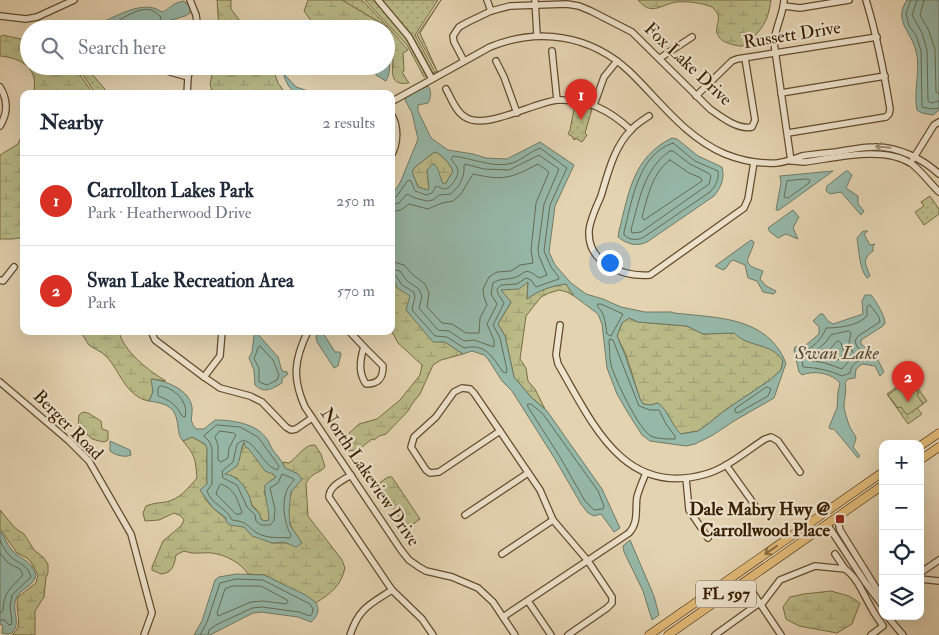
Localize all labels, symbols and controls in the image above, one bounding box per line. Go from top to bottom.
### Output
street label: Russett Drive [742,16,843,54]
street label: Fox Lake Drive [639,17,737,111]
search box [20,20,395,75]
icon: search [38,34,66,62]
text: Search here [78,36,166,60]
pin: 1 [565,79,597,120]
text: Nearby [40,109,103,136]
text: 2 results [322,113,375,133]
one-way arrow [875,143,891,152]
text: Carrollton Lakes Park [87,179,254,203]
text: 1 [53,191,59,211]
text: 250 m [336,191,375,211]
text: Park · Heatherwood Drive [87,203,251,223]
your location [597,250,623,276]
text: Swan Lake Recreation Area [87,269,294,293]
text: 2 [52,281,60,301]
text: 570 m [337,281,375,301]
text: Park [87,293,116,313]
water label: Swan Lake [794,341,879,365]
pin: 2 [892,361,924,402]
street label: Berger Road [28,385,108,465]
street label: North Lakeview Drive [315,403,425,551]
map controls [879,440,924,620]
button: + [879,440,924,485]
button: − [879,485,924,530]
place label: Dale Mabry Hwy @ Carrollwood Place [689,498,830,542]
marker: Dale Mabry Hwy @ Carrollwood Place [834,513,846,525]
button: locate [879,530,924,575]
one-way arrow [764,545,778,555]
button: layers [879,575,924,620]
road number: FL 597 [696,580,756,608]

